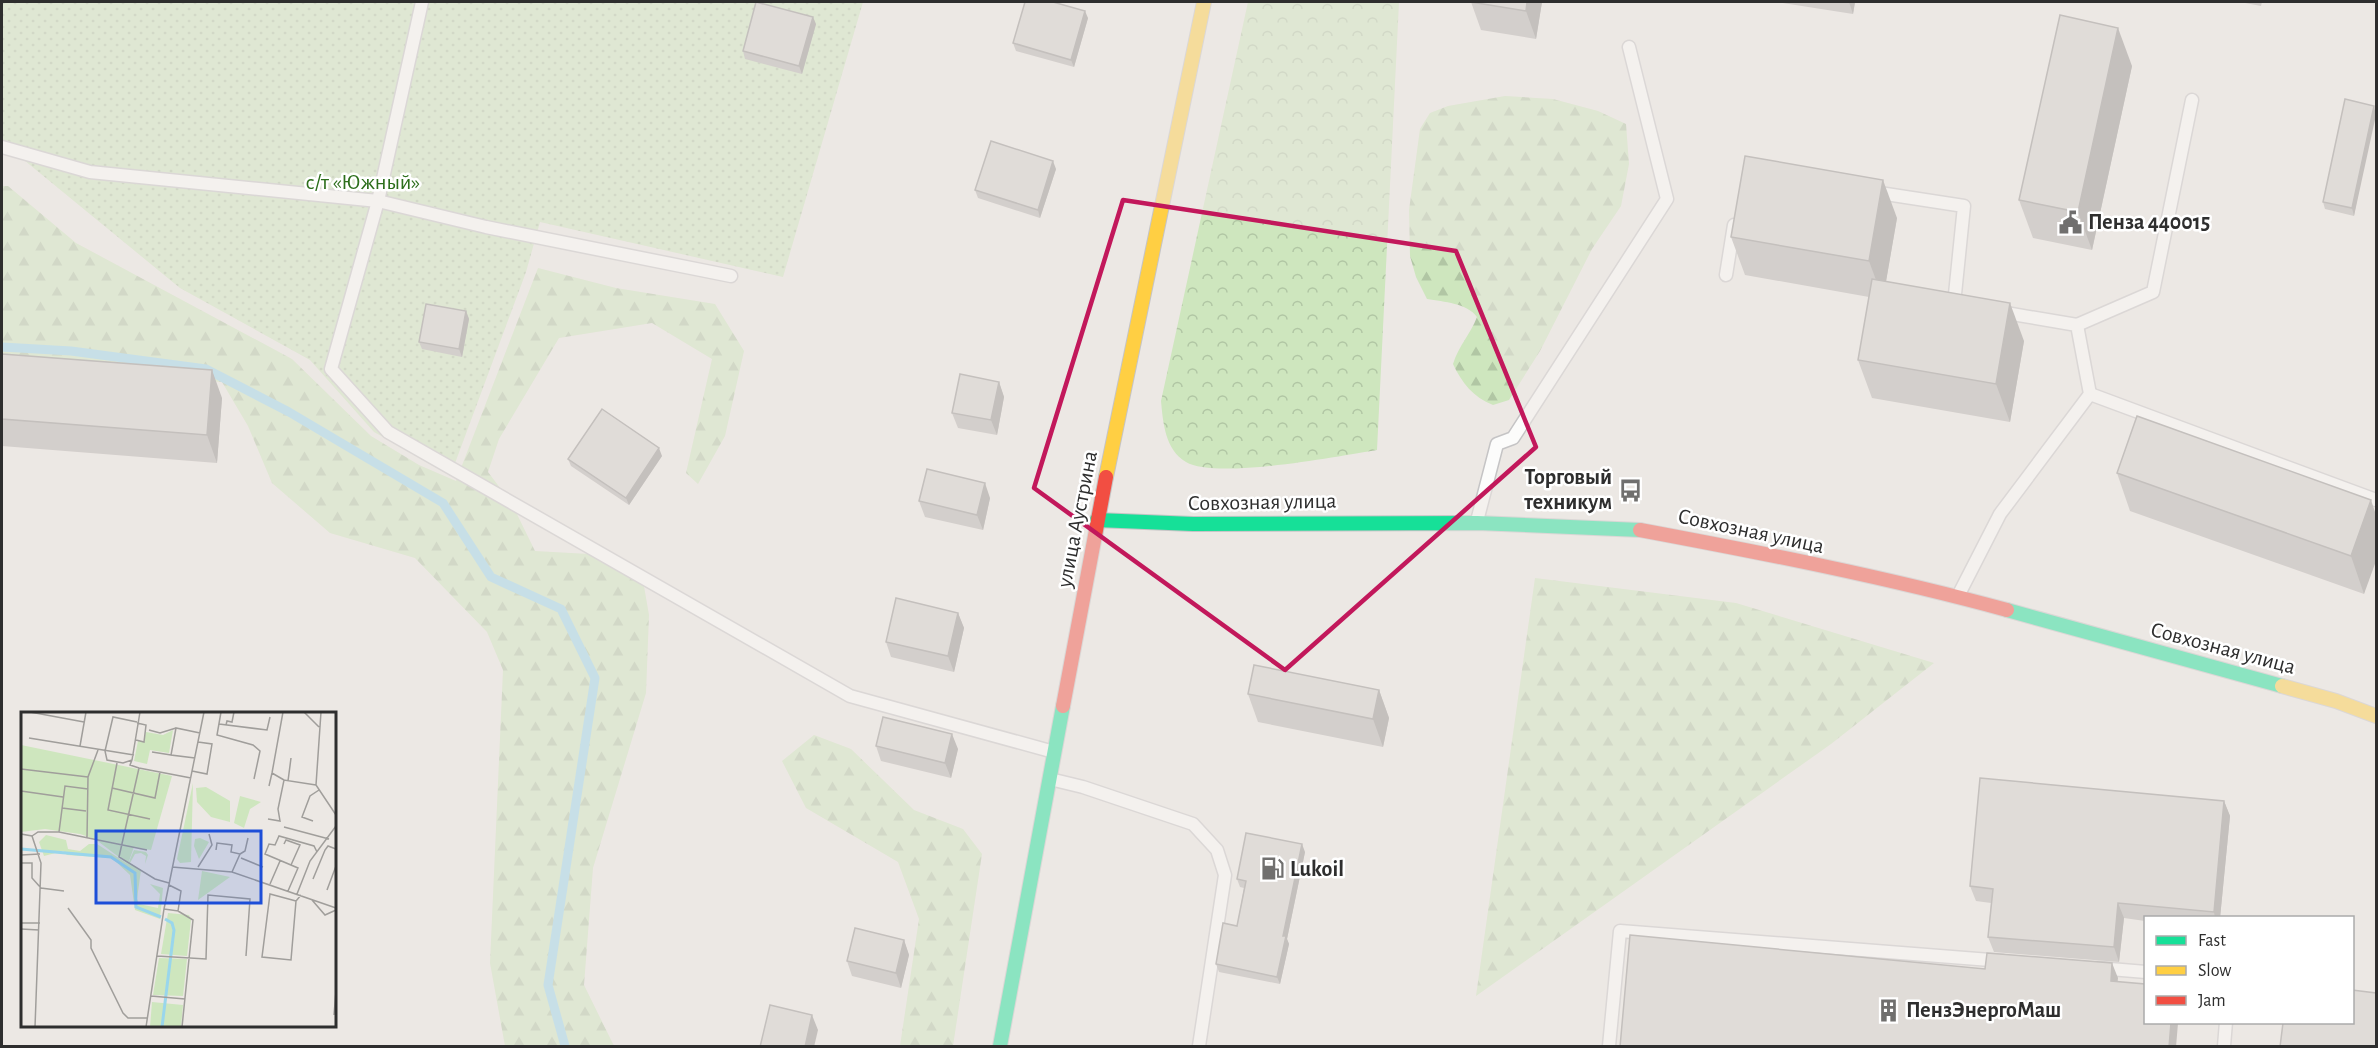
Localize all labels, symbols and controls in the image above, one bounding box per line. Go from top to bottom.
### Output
park label: с/т «Южный» [306,171,420,193]
public building icon: Пенза 440015 [2057,209,2083,235]
place label: Пенза 440015 [2088,211,2210,233]
street label: улица Аустрина [1053,449,1101,590]
place label: Торговый техникум [1523,466,1612,514]
bus stop icon: Торговый техникум [1617,477,1643,503]
street label: Совхозная улица [1187,490,1337,514]
street label: Совхозная улица [1676,505,1826,557]
street label: Совхозная улица [2148,618,2298,678]
inset map [21,712,336,1027]
fuel station icon: Lukoil [1259,856,1285,882]
place label: Lukoil [1290,858,1344,880]
legend [2144,916,2354,1024]
text: Fast [2198,932,2226,950]
text: Slow [2198,962,2231,980]
text: Jam [2198,992,2226,1010]
building icon: ПензЭнергоМаш [1875,997,1901,1023]
place label: ПензЭнергоМаш [1906,999,2061,1021]

